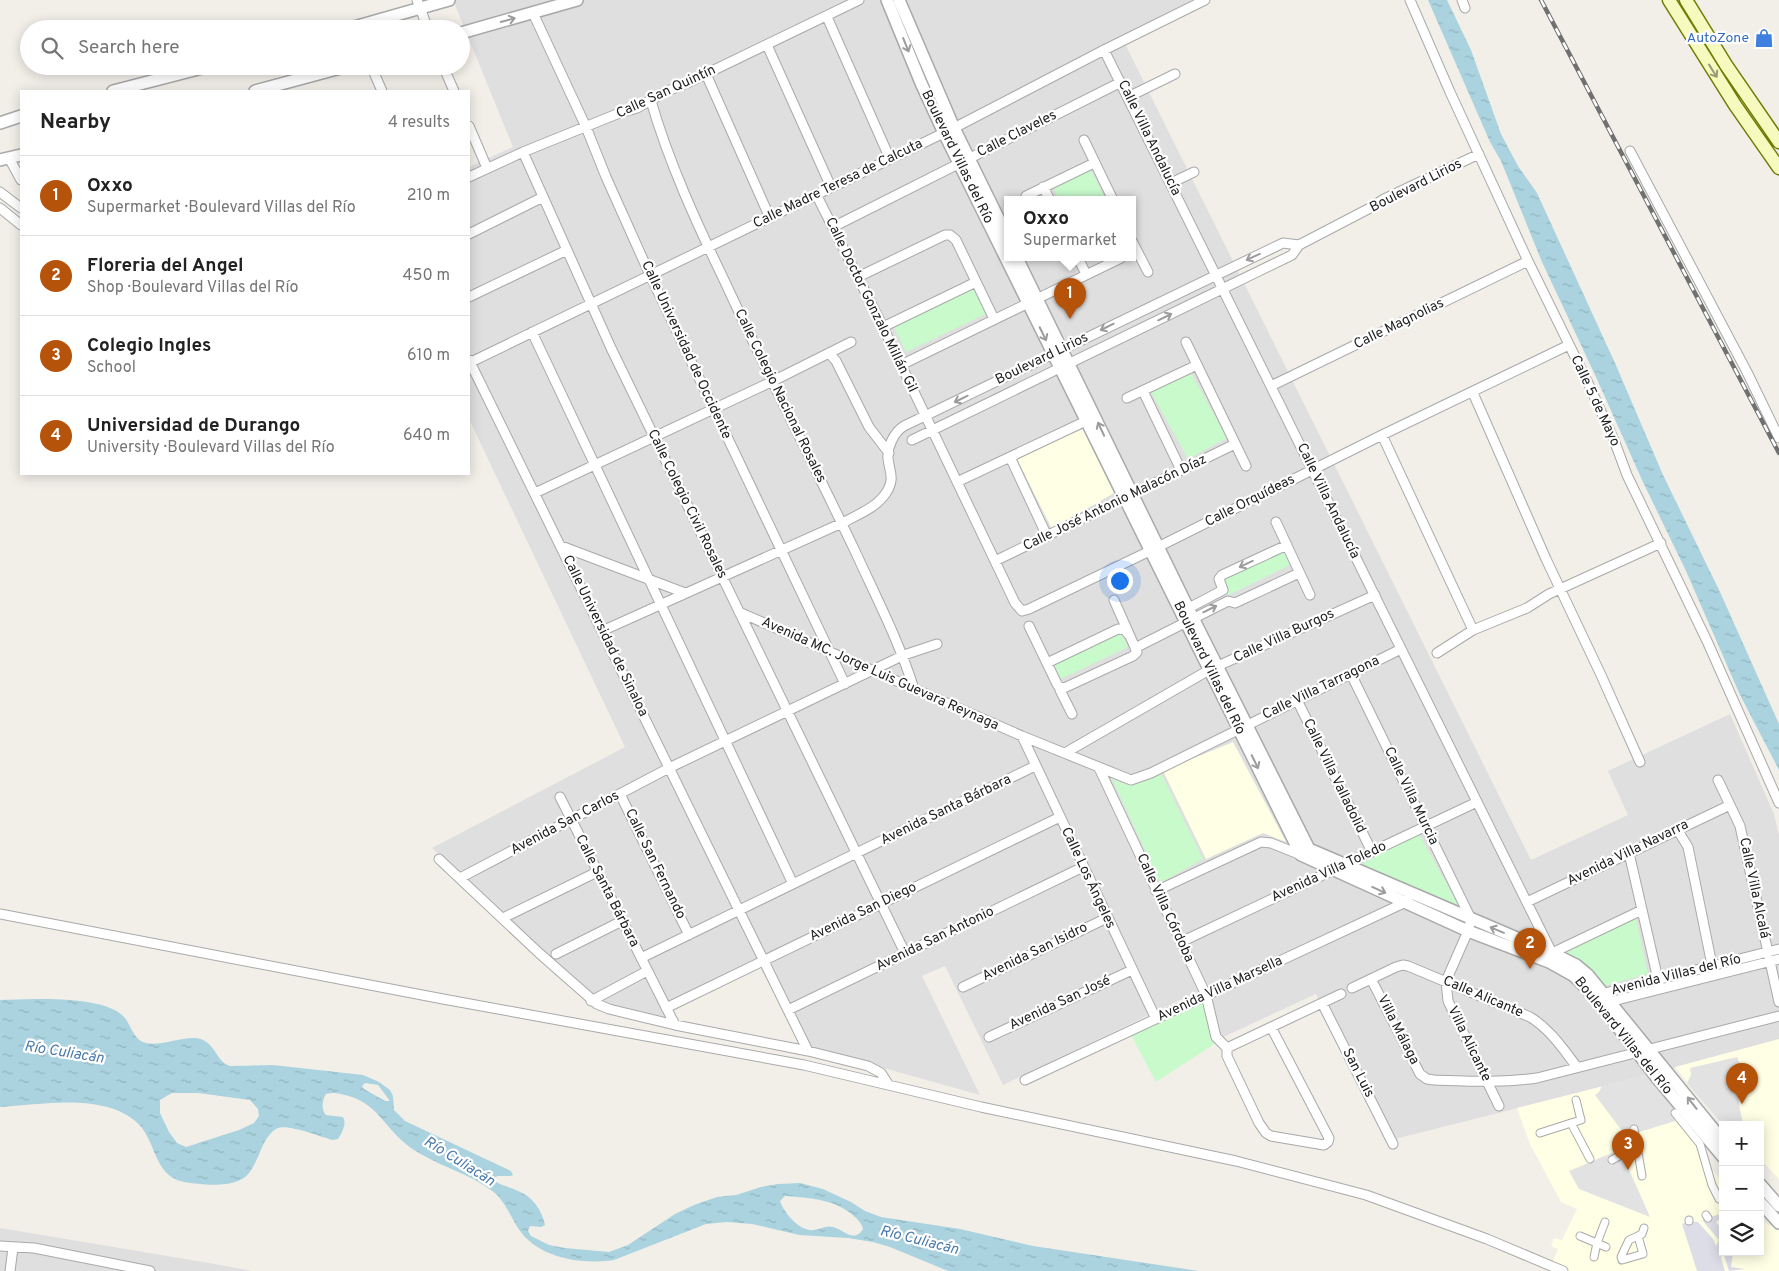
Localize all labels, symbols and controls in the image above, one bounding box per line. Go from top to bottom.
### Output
one-way arrow [500,15,516,24]
search box [20,20,470,75]
shop icon: AutoZone [1753,27,1775,49]
place label: AutoZone [1687,30,1749,47]
icon: search [38,34,66,62]
text: Search here [78,36,180,60]
one-way arrow [901,37,911,52]
street label: Calle San Quintín [614,62,718,122]
one-way arrow [1708,64,1719,78]
street label: Calle Villa Andalucía [1114,77,1184,199]
street label: Boulevard Villas del Río [917,88,997,227]
street label: Calle Claveles [974,107,1060,161]
text: Nearby [40,109,111,136]
text: 4 results [388,113,450,133]
street label: Calle Madre Teresa de Calcuta [751,136,925,232]
street label: Boulevard Lirios [1367,155,1465,217]
text: Oxxo [87,174,133,198]
text: 1 [53,186,59,206]
text: 210 m [407,186,450,206]
popup [1004,196,1136,261]
text: Supermarket · Boulevard Villas del Río [87,198,356,218]
text: Oxxo [1023,207,1069,231]
street label: Calle Doctor Gonzalo Millán Gil [821,215,921,395]
text: Supermarket [1023,231,1117,251]
one-way arrow [1246,252,1261,262]
text: Floreria del Angel [87,254,244,278]
street label: Calle Universidad de Occidente [637,258,735,442]
text: 2 [51,266,61,286]
text: 450 m [403,266,450,286]
text: Shop · Boulevard Villas del Río [87,278,298,298]
pin: 1 [1054,278,1086,319]
street label: Calle Magnolias [1351,295,1447,353]
street label: Calle Colegio Nacional Rosales [730,306,830,486]
one-way arrow [1157,312,1172,322]
one-way arrow [1100,323,1115,333]
one-way arrow [1039,326,1049,341]
street label: Boulevard Lirios [993,329,1091,389]
text: Colegio Ingles [87,334,211,358]
text: 3 [51,346,61,366]
text: 610 m [407,346,450,366]
street label: Calle 5 de Mayo [1566,353,1624,449]
text: School [87,358,136,378]
one-way arrow [954,394,969,404]
text: Universidad de Durango [87,414,300,438]
one-way arrow [1096,422,1105,437]
text: 4 [51,426,61,446]
text: 640 m [403,426,450,446]
street label: Calle Colegio Civil Rosales [643,427,731,581]
text: University · Boulevard Villas del Río [87,438,335,458]
street label: Calle Villa Andalucía [1293,440,1363,562]
street label: Calle José Antonio Malacón Díaz [1020,451,1210,555]
street label: Calle Orquídeas [1202,471,1298,531]
street label: Calle Universidad de Sinaloa [558,553,652,719]
one-way arrow [1239,559,1254,569]
your location [1107,568,1133,594]
street label: Boulevard Villas del Río [1169,599,1249,738]
one-way arrow [1203,604,1218,614]
street label: Calle Villa Burgos [1231,605,1337,667]
street label: Avenida MC. Jorge Luis Guevara Reynaga [759,614,1001,734]
street label: Calle Villa Tarragona [1260,652,1382,724]
street label: Calle Villa Valladolid [1299,716,1369,836]
street label: Calle Villa Murcia [1380,744,1442,848]
one-way arrow [1251,754,1260,769]
street label: Avenida Santa Bárbara [878,771,1014,849]
street label: Avenida San Carlos [508,787,622,859]
street label: Calle San Fernando [621,806,689,922]
street label: Avenida Villa Navarra [1565,816,1691,890]
street label: Calle Los Ángeles [1057,824,1120,931]
street label: Calle Santa Bárbara [571,832,643,950]
street label: Calle Villa Alcalá [1735,836,1773,940]
street label: Avenida Villa Toledo [1269,838,1389,906]
street label: Calle Villa Córdoba [1132,851,1198,965]
street label: Avenida San Diego [807,879,920,945]
one-way arrow [1371,885,1386,895]
street label: Avenida San Antonio [873,903,997,975]
street label: Avenida San Isidro [979,919,1091,985]
one-way arrow [1490,924,1505,934]
pin: 2 [1514,928,1546,969]
street label: Avenida Villas del Río [1609,951,1743,999]
street label: Avenida Villa Marsella [1155,953,1285,1025]
street label: Avenida San José [1007,972,1113,1034]
street label: Calle Alicante [1440,972,1526,1022]
street label: Boulevard Villas del Río [1570,974,1676,1098]
street label: Villa Málaga [1373,992,1423,1068]
street label: Villa Alicante [1443,1004,1495,1084]
water label: Río Culiacán [23,1037,105,1069]
street label: San Luis [1338,1046,1378,1100]
pin: 4 [1726,1063,1758,1104]
one-way arrow [1687,1097,1698,1110]
map controls [1719,1121,1764,1256]
button: + [1719,1121,1764,1166]
pin: 3 [1612,1129,1644,1170]
water label: Río Culiacán [420,1133,498,1191]
button: − [1719,1166,1764,1211]
button: layers [1719,1211,1764,1256]
water label: Río Culiacán [878,1222,960,1260]

